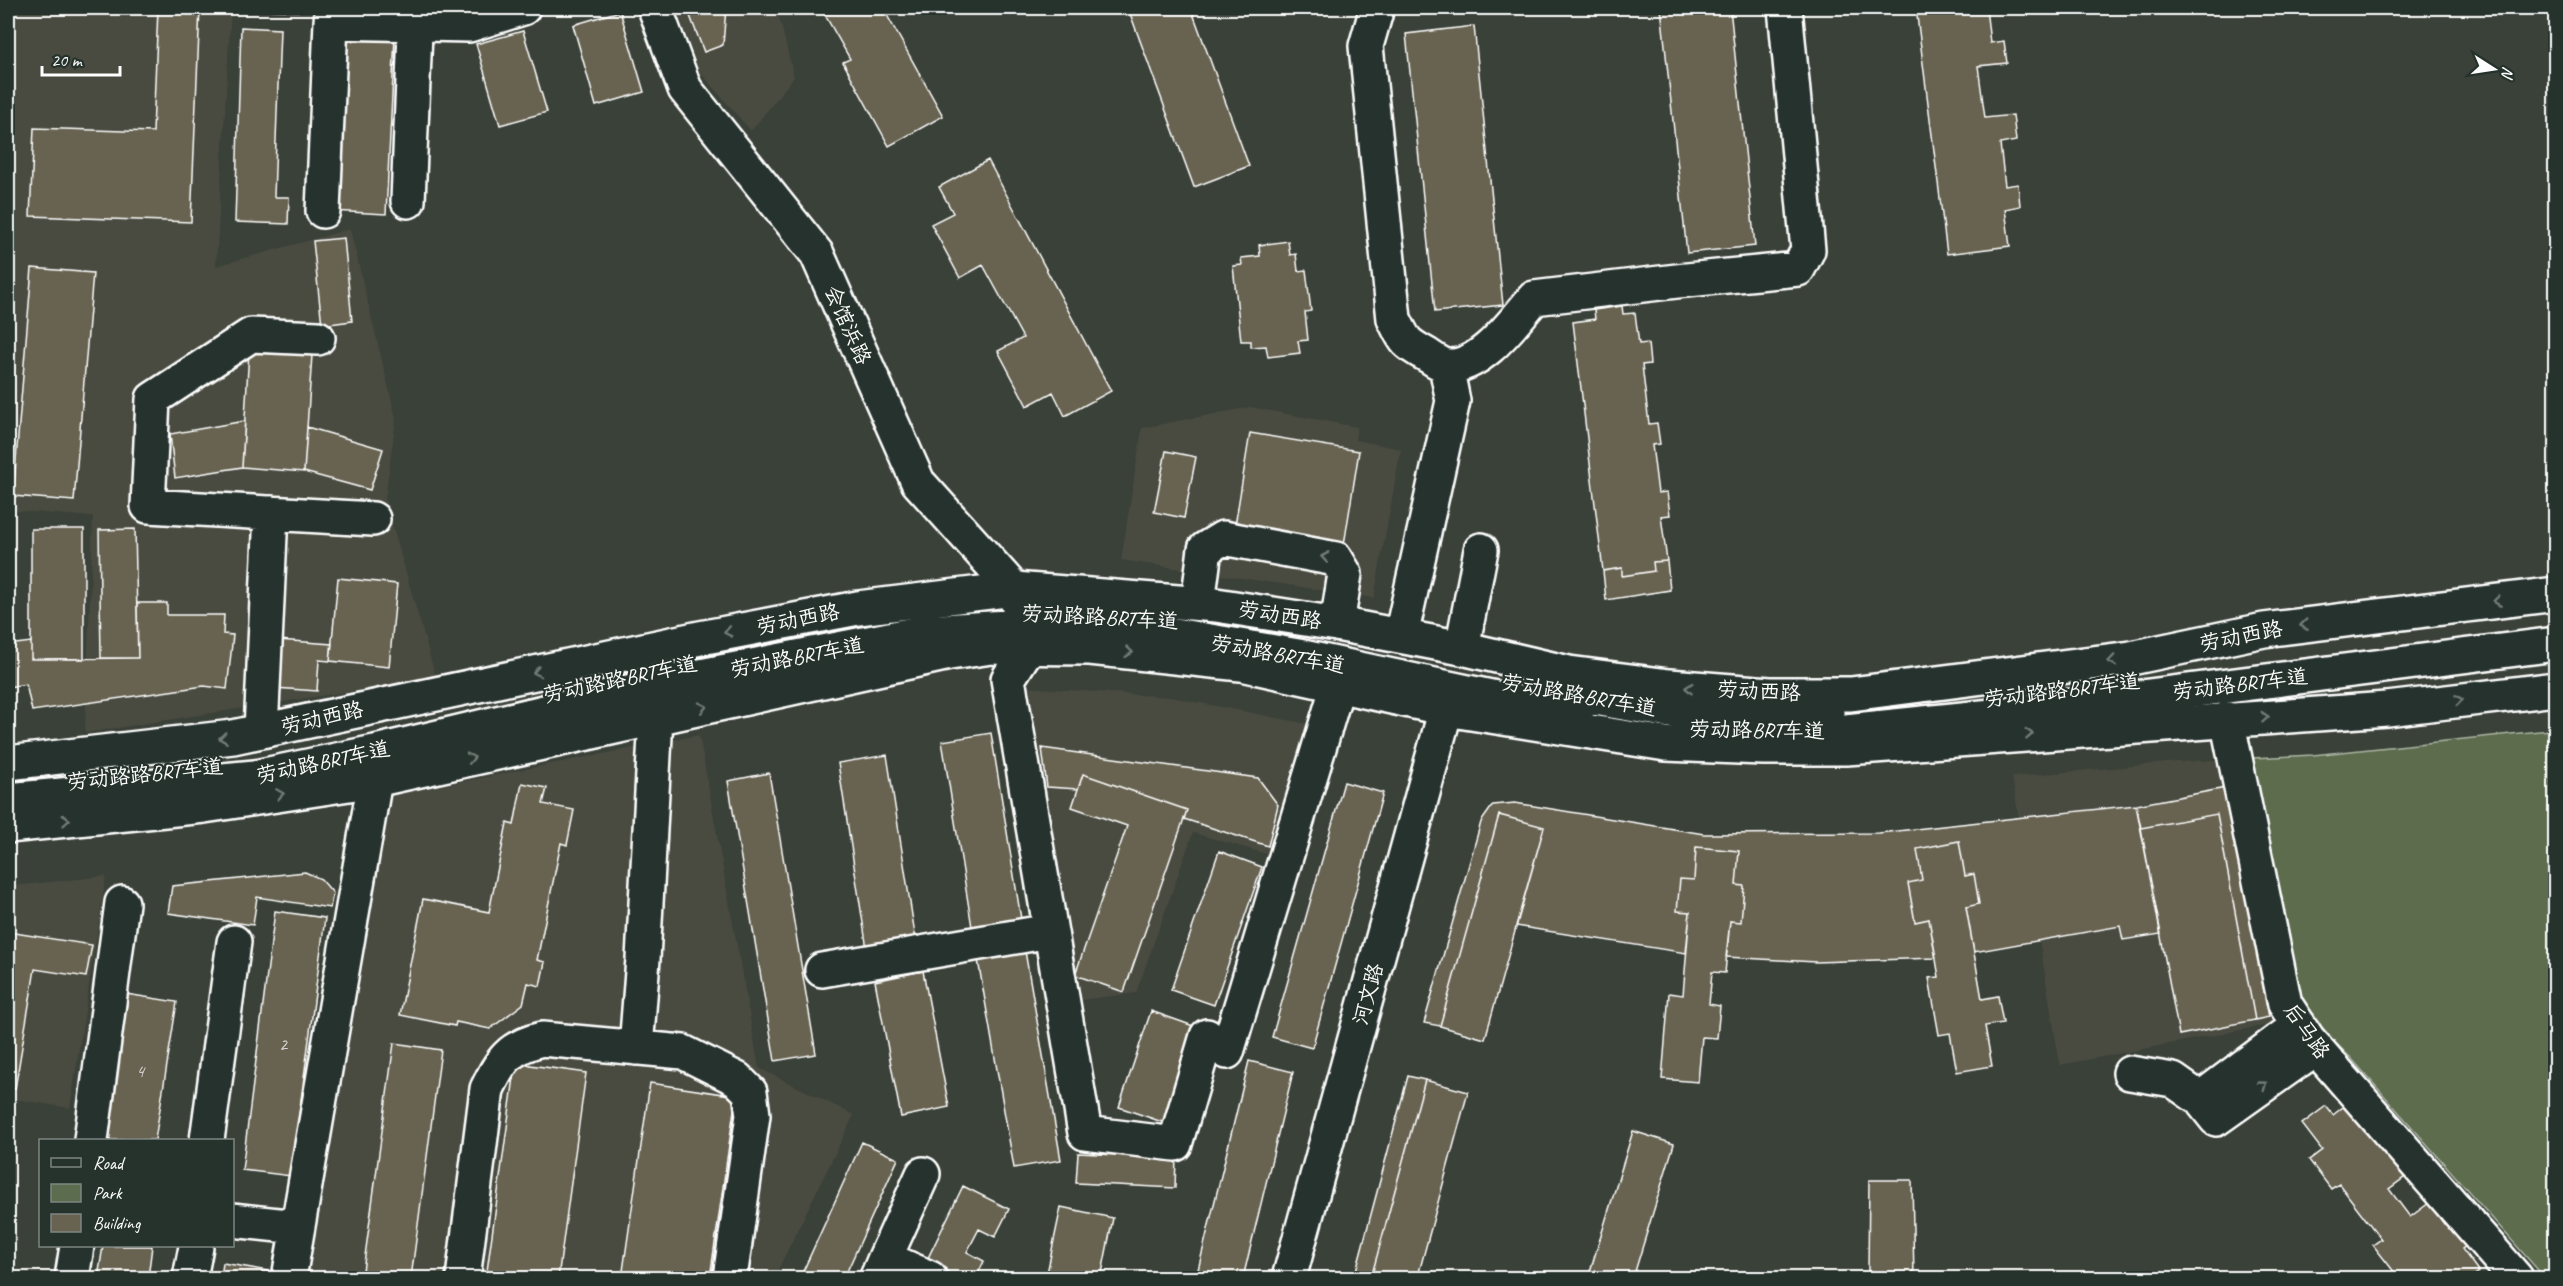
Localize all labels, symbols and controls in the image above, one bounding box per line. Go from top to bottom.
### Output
scale bar [42,39,120,77]
north arrow [2464,39,2524,99]
text: 20 m [51,49,84,71]
text: N [2496,65,2519,82]
street label: 会馆浜路 [819,281,877,369]
one-way arrow [1321,551,1331,564]
one-way arrow [2493,595,2502,607]
street label: 劳动西路 [1236,596,1324,634]
street label: 劳动西路 [754,598,842,640]
street label: 劳动路路BRT车道 [1021,600,1179,634]
street label: 劳动西路 [2197,615,2285,657]
one-way arrow [2299,618,2308,631]
one-way arrow [724,626,733,638]
street label: 劳动路BRT车道 [1209,629,1347,679]
street label: 劳动路BRT车道 [728,631,866,683]
one-way arrow [1124,645,1133,658]
street label: 劳动路路BRT车道 [541,650,699,708]
one-way arrow [2108,654,2117,666]
street label: 劳动路BRT车道 [2171,663,2309,705]
one-way arrow [532,664,542,677]
street label: 劳动路路BRT车道 [1983,668,2141,712]
street label: 劳动路路BRT车道 [1500,669,1658,721]
street label: 劳动西路 [1716,676,1802,706]
one-way arrow [1684,681,1693,694]
one-way arrow [2455,695,2464,707]
street label: 劳动西路 [278,696,366,740]
one-way arrow [698,702,708,715]
one-way arrow [2261,711,2270,724]
street label: 劳动路BRT车道 [1689,716,1825,744]
one-way arrow [2024,728,2033,741]
one-way arrow [219,732,228,744]
street label: 劳动路BRT车道 [254,735,392,789]
one-way arrow [466,752,476,765]
street label: 劳动路路BRT车道 [66,753,224,795]
one-way arrow [276,789,285,801]
one-way arrow [61,814,70,827]
street label: 河文路 [1347,960,1389,1028]
street label: 后马路 [2278,998,2336,1064]
house number: 2 [279,1033,289,1055]
house number: 4 [136,1060,146,1082]
one-way arrow [2257,1082,2268,1093]
legend [39,1139,234,1247]
text: Road [93,1152,126,1174]
text: Park [93,1182,123,1204]
text: Building [93,1212,142,1234]

